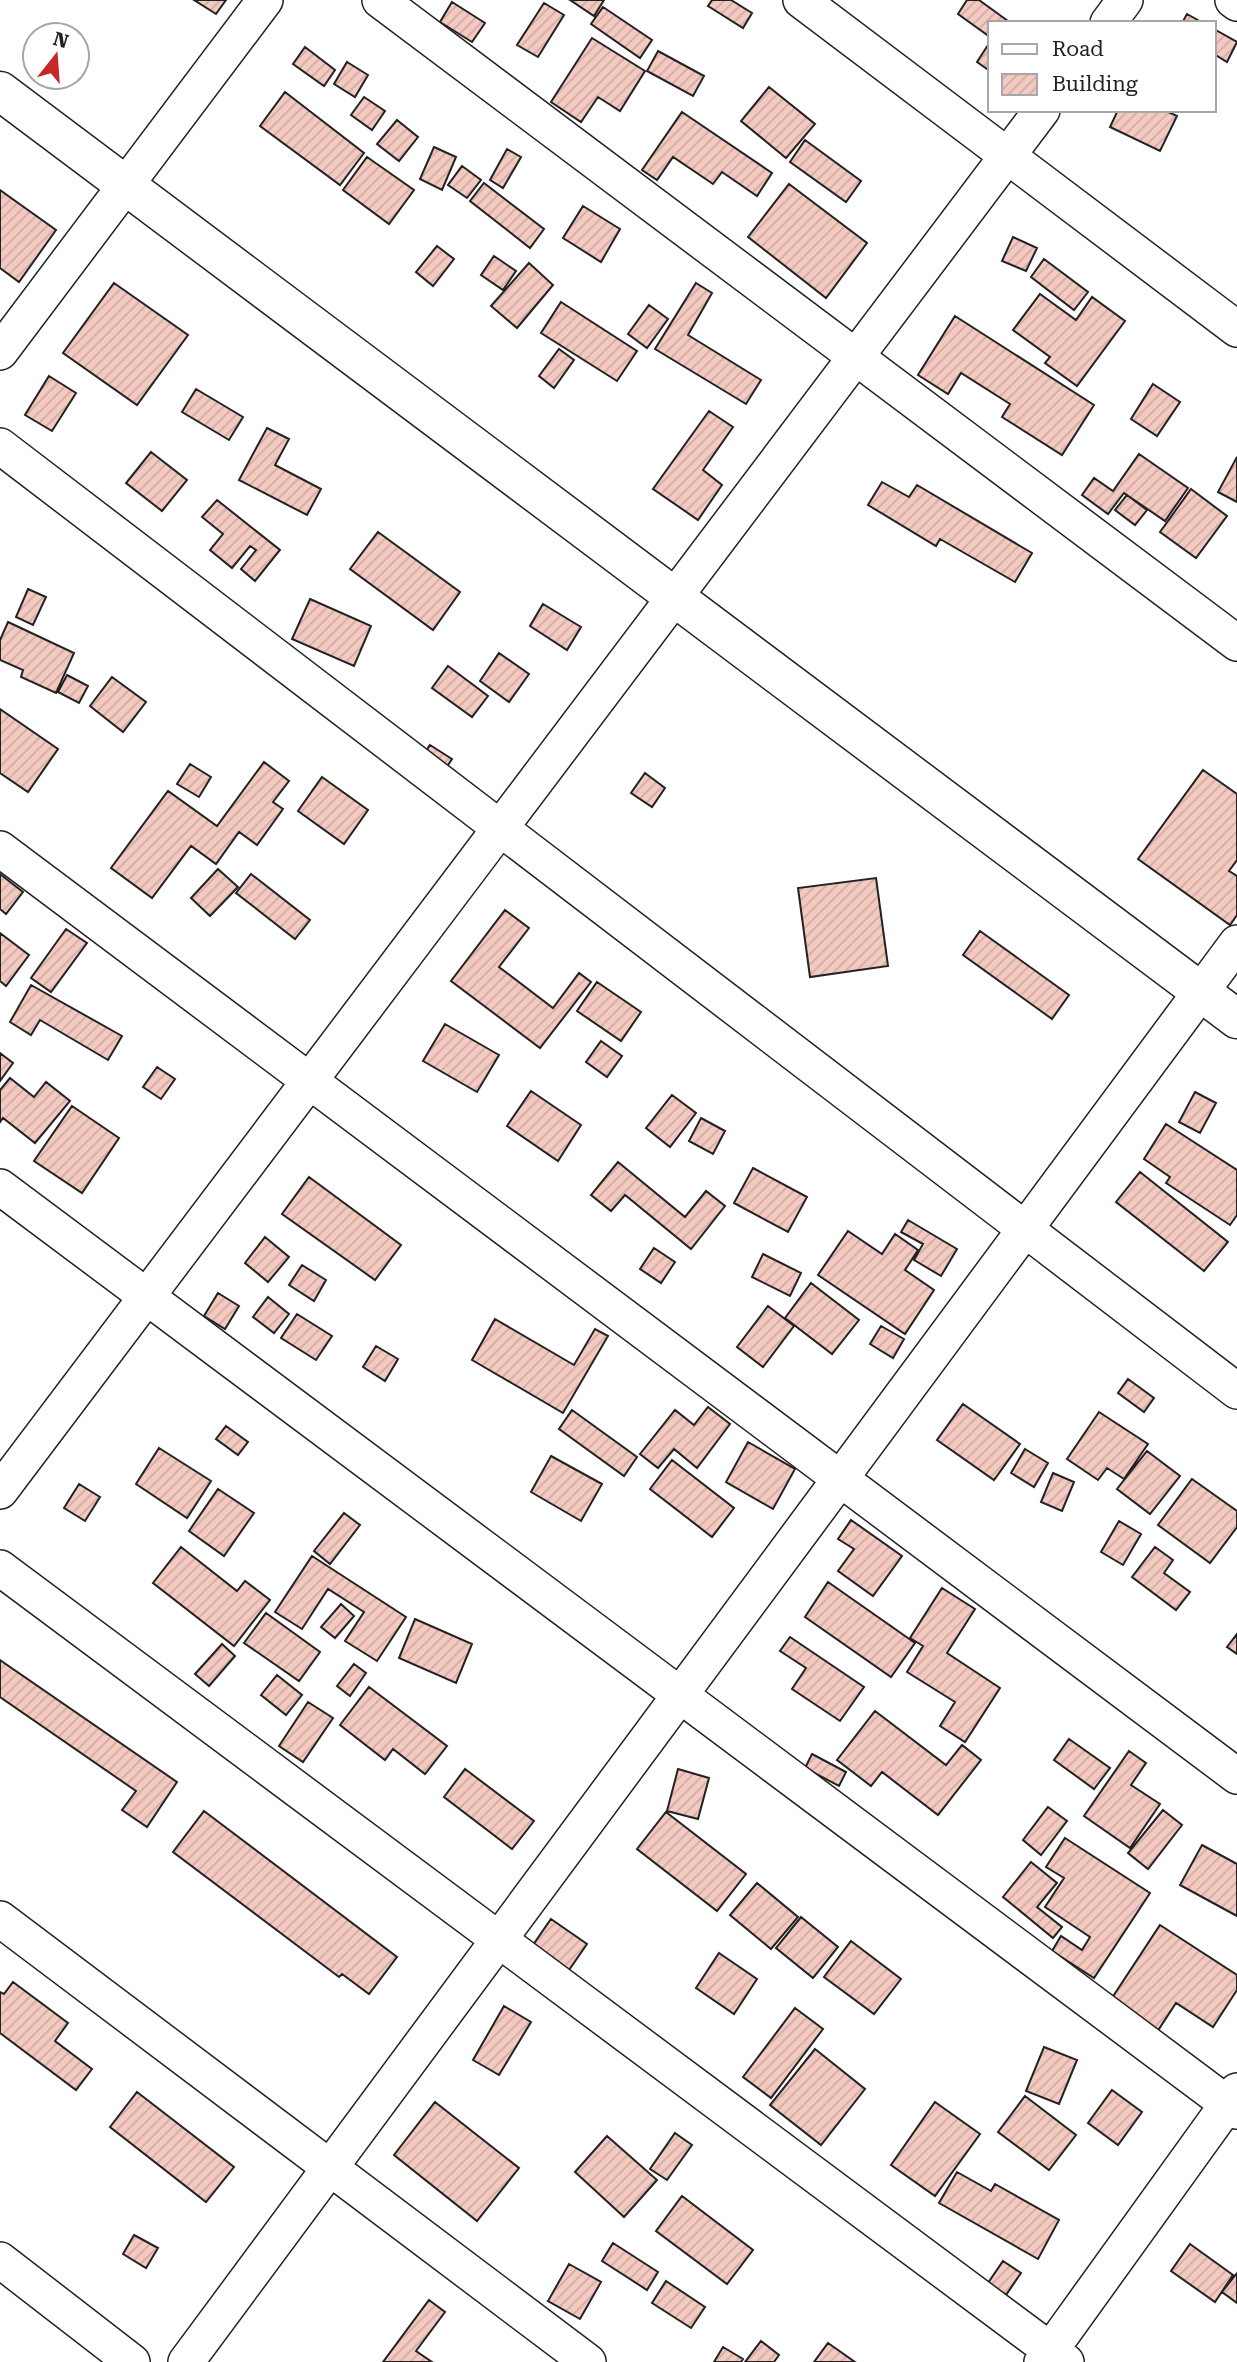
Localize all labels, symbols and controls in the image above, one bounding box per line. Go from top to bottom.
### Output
north arrow [21,21,91,91]
legend [988,21,1216,112]
text: N [50,27,72,53]
text: Road [1052,37,1104,61]
text: Building [1052,72,1138,96]

